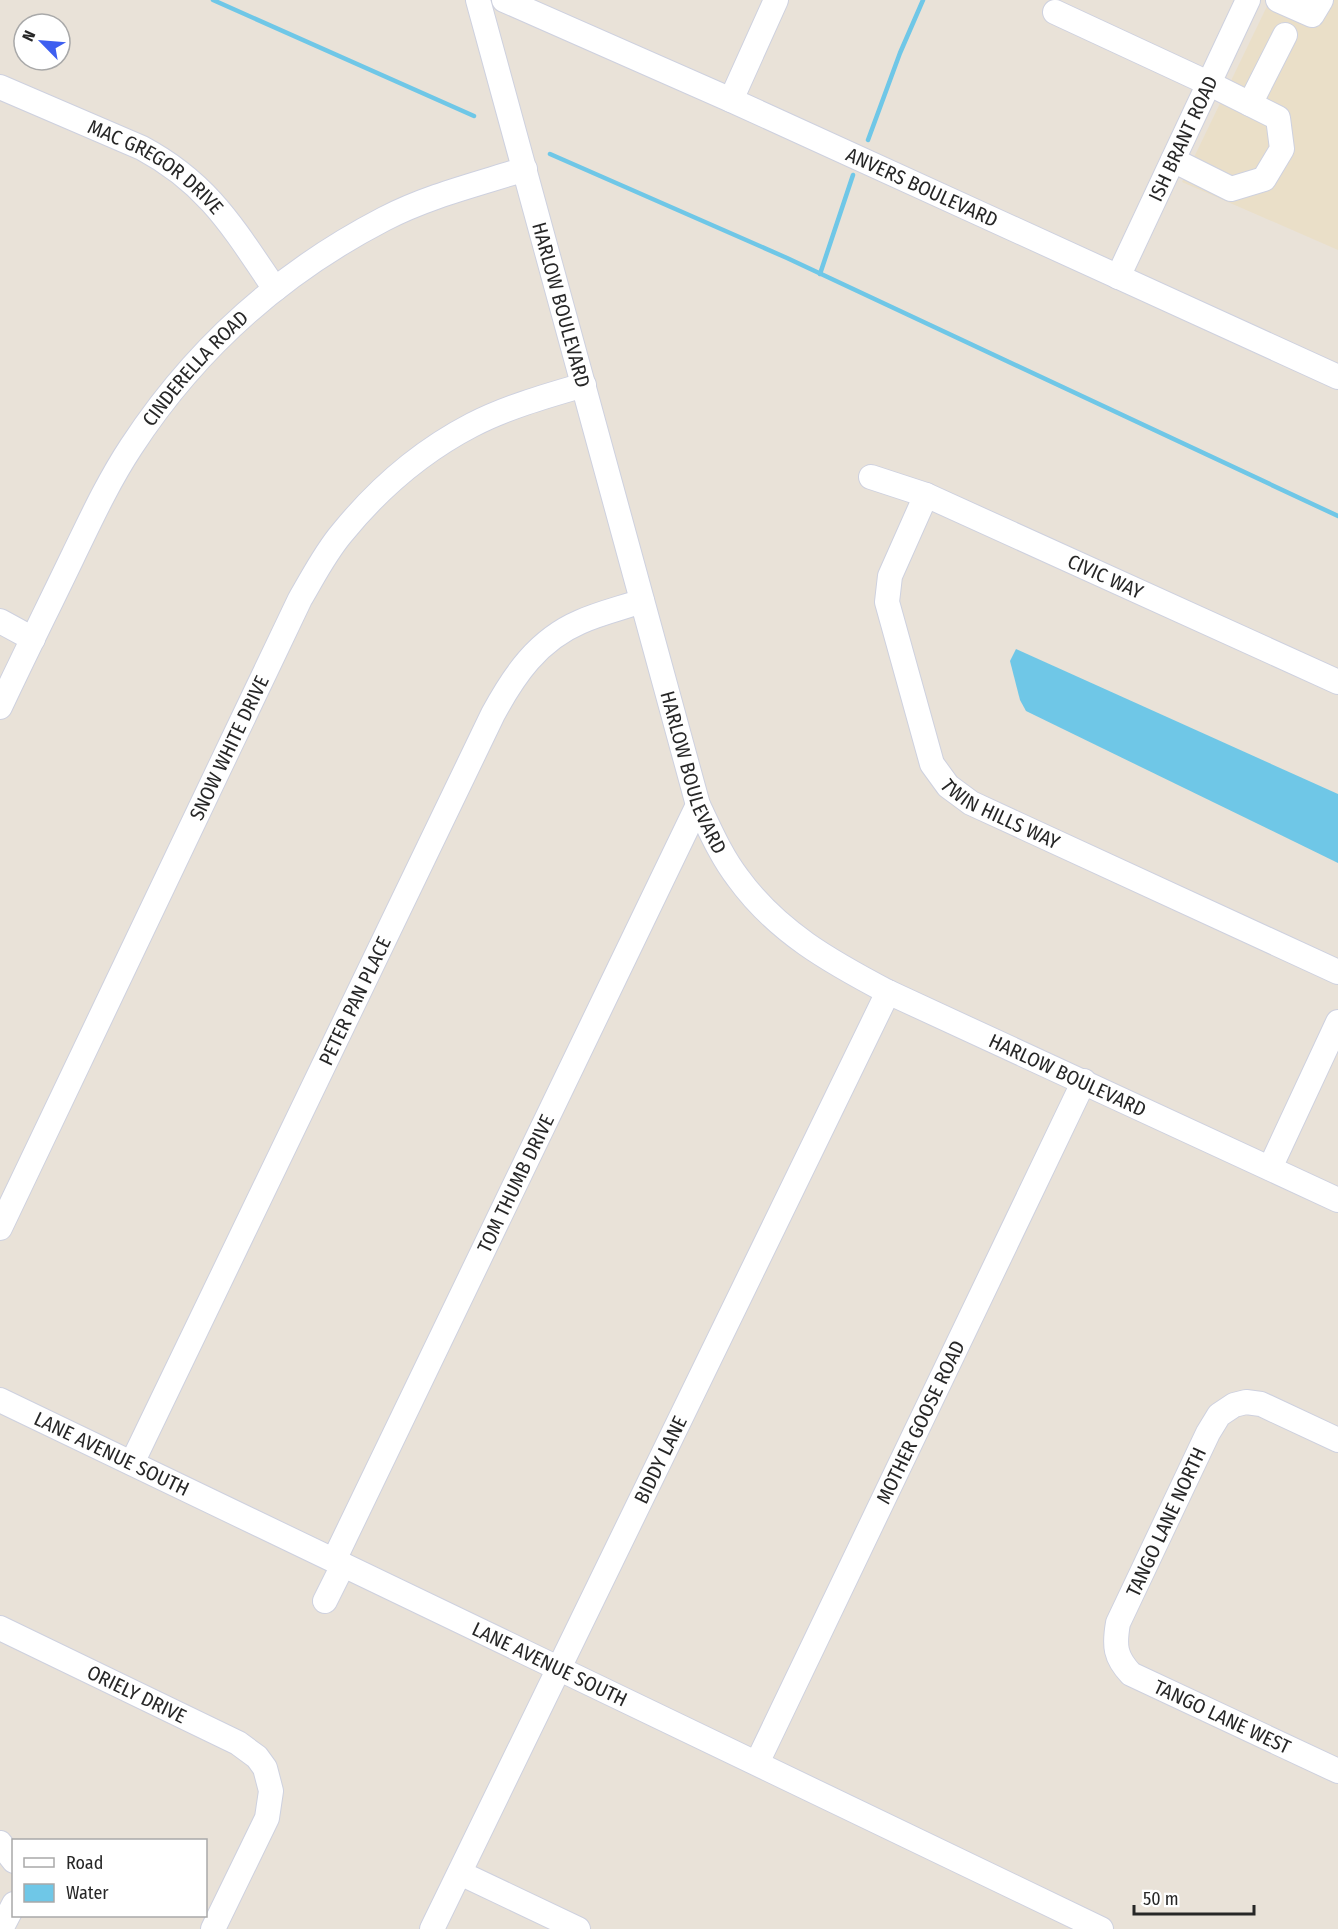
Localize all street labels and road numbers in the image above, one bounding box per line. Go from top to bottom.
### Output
street label: ISH BRANT ROAD [1143,72,1223,205]
street label: MAC GREGOR DRIVE [84,114,229,219]
street label: ANVERS BOULEVARD [842,142,1002,232]
street label: HARLOW BOULEVARD [527,220,595,390]
street label: CINDERELLA ROAD [137,305,253,431]
street label: CIVIC WAY [1064,549,1147,604]
street label: SNOW WHITE DRIVE [184,672,274,824]
street label: HARLOW BOULEVARD [655,688,732,858]
street label: TWIN HILLS WAY [935,775,1064,854]
street label: PETER PAN PLACE [314,933,396,1069]
street label: HARLOW BOULEVARD [985,1028,1150,1122]
street label: TOM THUMB DRIVE [472,1111,559,1256]
street label: MOTHER GOOSE ROAD [871,1337,970,1508]
street label: LANE AVENUE SOUTH [30,1406,193,1501]
street label: BIDDY LANE [629,1412,692,1507]
street label: TANGO LANE NORTH [1121,1444,1211,1600]
street label: LANE AVENUE SOUTH [468,1617,631,1712]
street label: ORIELY DRIVE [83,1660,190,1728]
street label: TANGO LANE WEST [1150,1674,1295,1759]

